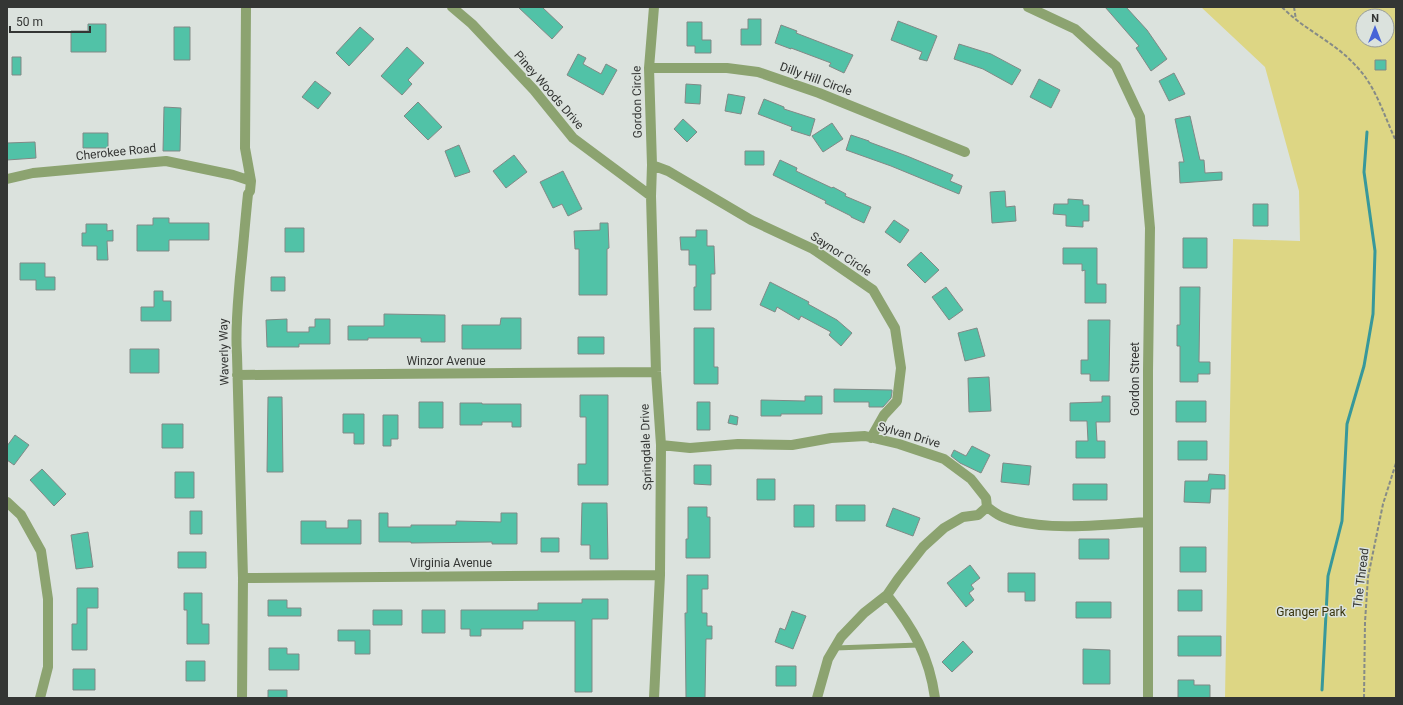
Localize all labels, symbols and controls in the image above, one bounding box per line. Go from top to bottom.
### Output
scale bar [10,8,90,34]
north arrow [1355,8,1395,48]
text: N [1371,12,1379,25]
text: 50 m [16,15,43,29]
street label: Piney Woods Drive [511,48,587,132]
street label: Dilly Hill Circle [778,59,854,99]
street label: Gordon Circle [629,66,645,138]
street label: Cherokee Road [75,141,157,163]
street label: Saynor Circle [808,229,874,279]
street label: Waverly Way [216,318,232,386]
street label: Gordon Street [1128,342,1142,416]
street label: Winzor Avenue [406,354,486,368]
street label: Springdale Drive [637,403,655,491]
street label: Sylvan Drive [876,419,942,451]
street label: The Thread [1350,547,1372,609]
street label: Virginia Avenue [410,556,492,570]
park label: Granger Park [1276,605,1347,619]

